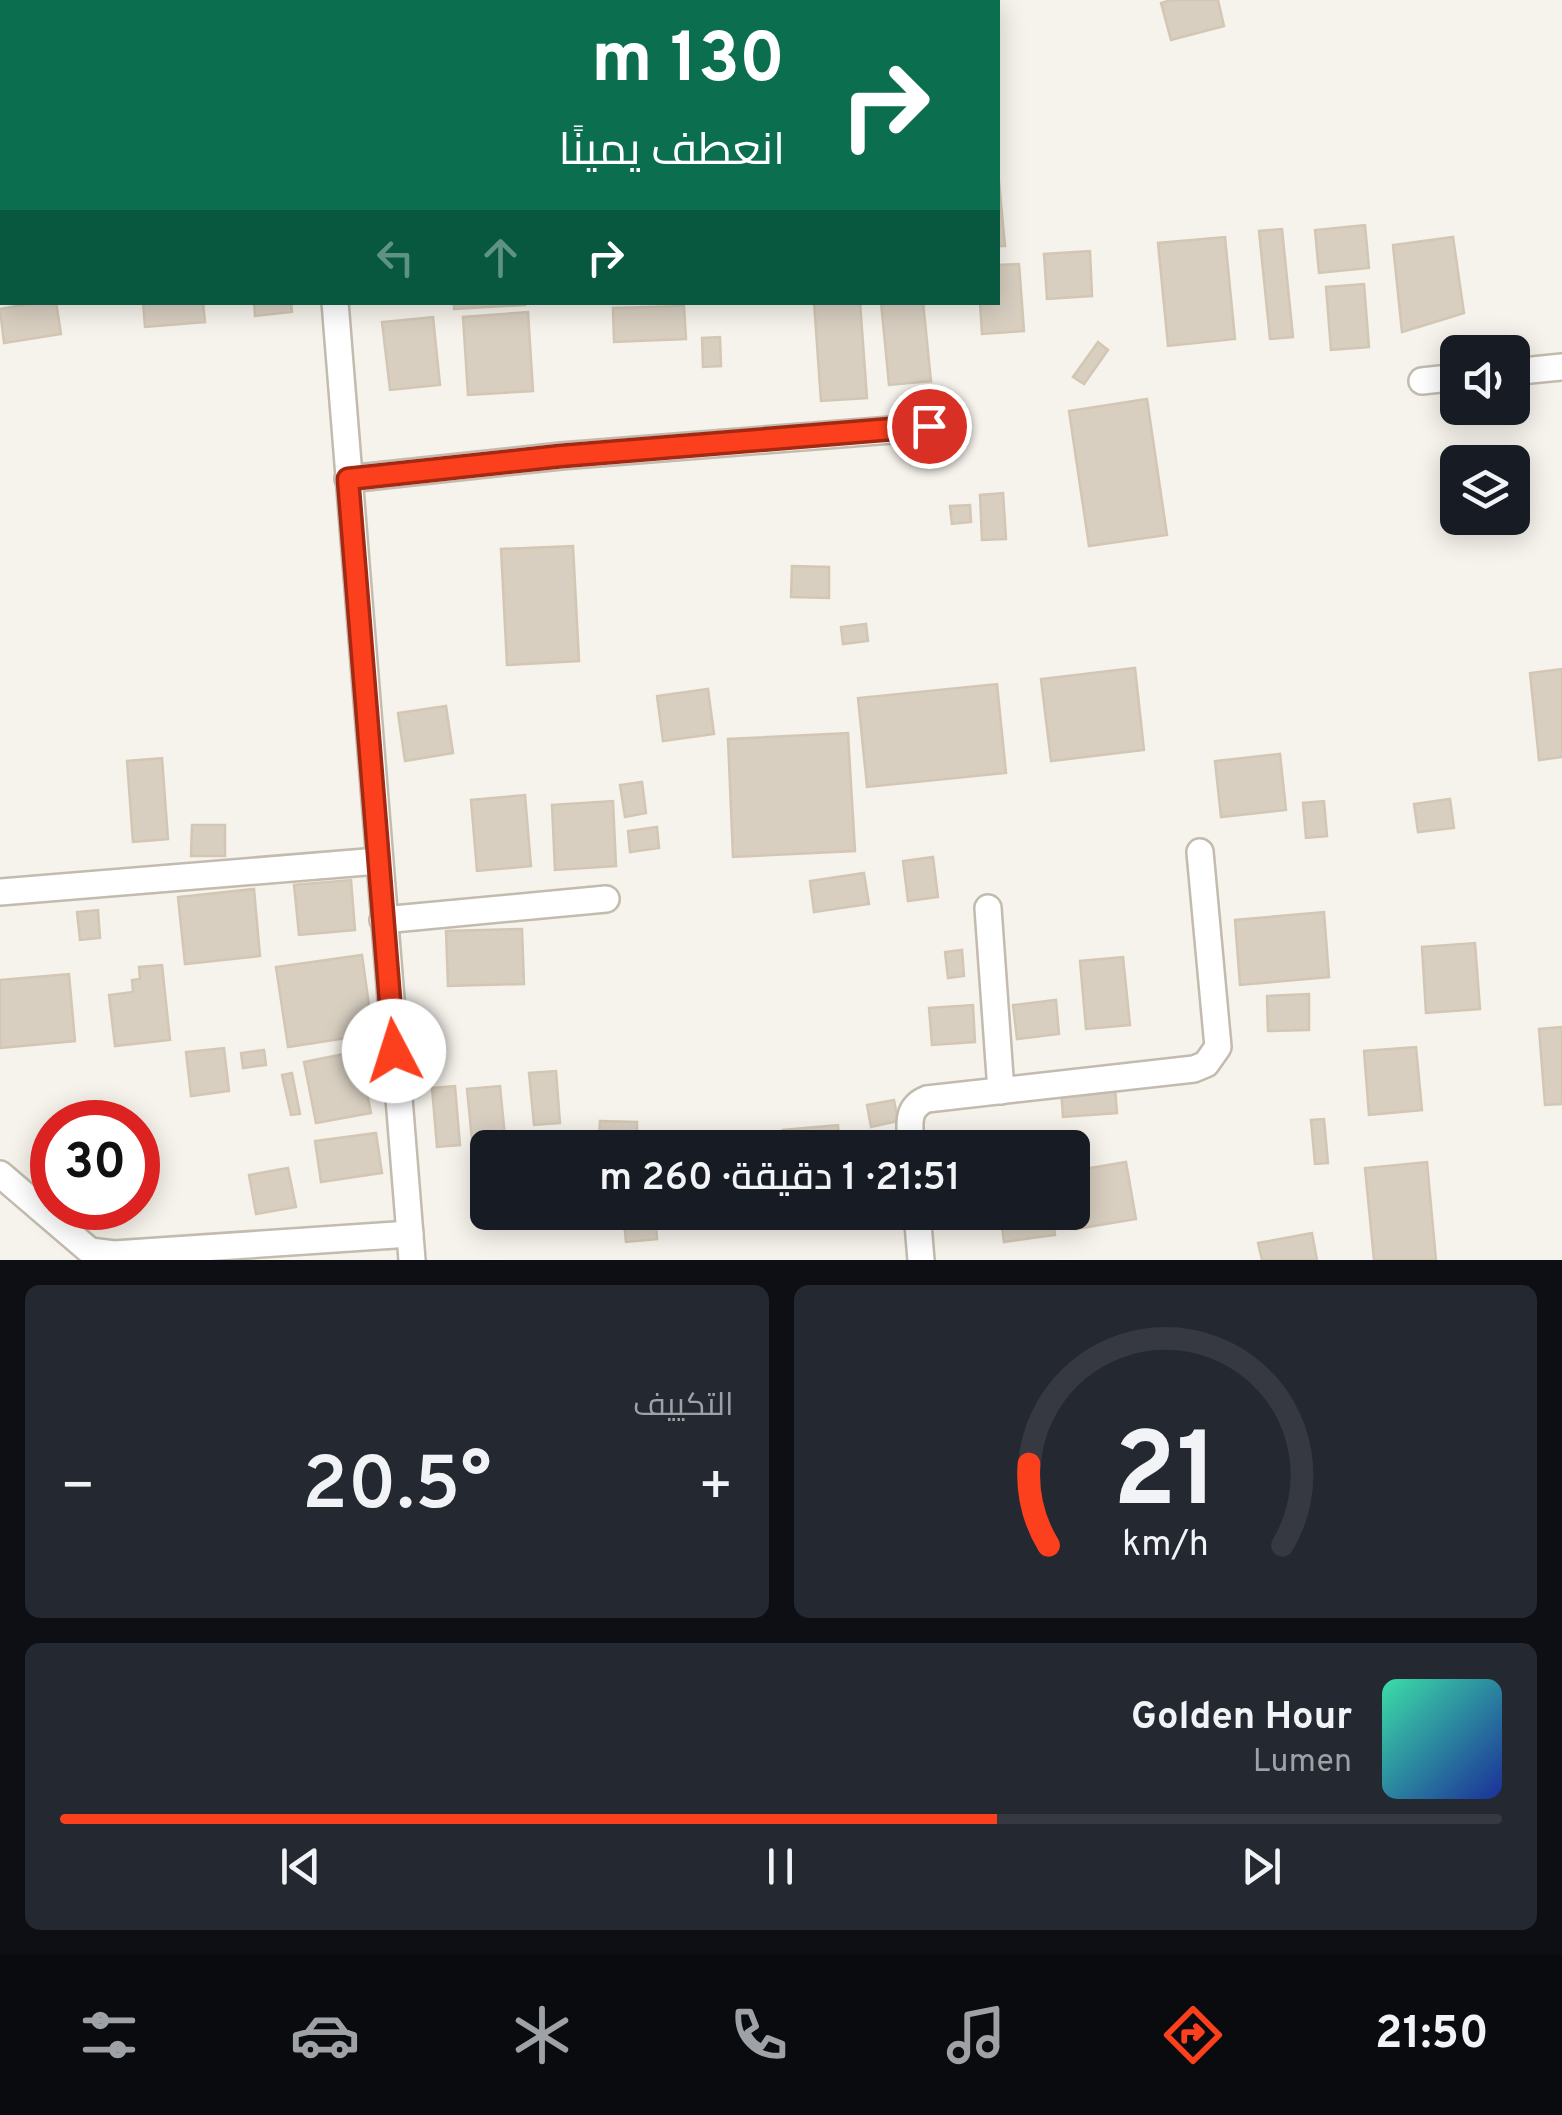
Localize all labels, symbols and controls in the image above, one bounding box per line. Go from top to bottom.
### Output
text: 130 m [591,18,785,107]
icon: right [820,40,950,170]
text: انعطف يمينًا [558,124,785,181]
icon: left [368,230,423,285]
icon: ahead [473,230,528,285]
icon: right [578,230,633,285]
map controls [1440,335,1530,535]
button: sound [1440,335,1530,425]
pin [887,384,972,469]
icon: arrive [902,399,957,454]
button: layers [1440,445,1530,535]
position arrow [342,999,446,1103]
speed limit sign: 30 [30,1100,160,1230]
text: 21:51 · 1 دقيقة · 260 m [599,1155,961,1204]
text: التكييف [633,1387,734,1427]
text: 21 [1113,1411,1218,1543]
text: 20.5° [302,1441,492,1536]
text: − [60,1454,95,1524]
text: + [698,1454,734,1524]
text: km/h [1122,1523,1209,1569]
text: Golden Hour [1131,1694,1352,1743]
text: Lumen [1253,1743,1352,1783]
icon: previous [273,1839,328,1894]
icon: pause [753,1839,808,1894]
icon: next [1234,1839,1289,1894]
icon: filters [74,2000,144,2070]
icon: car [290,2000,360,2070]
icon: climate [507,2000,577,2070]
icon: phone [724,2000,794,2070]
icon: music [941,2000,1011,2070]
icon: directions [1158,2000,1228,2070]
text: 21:50 [1375,2007,1489,2064]

